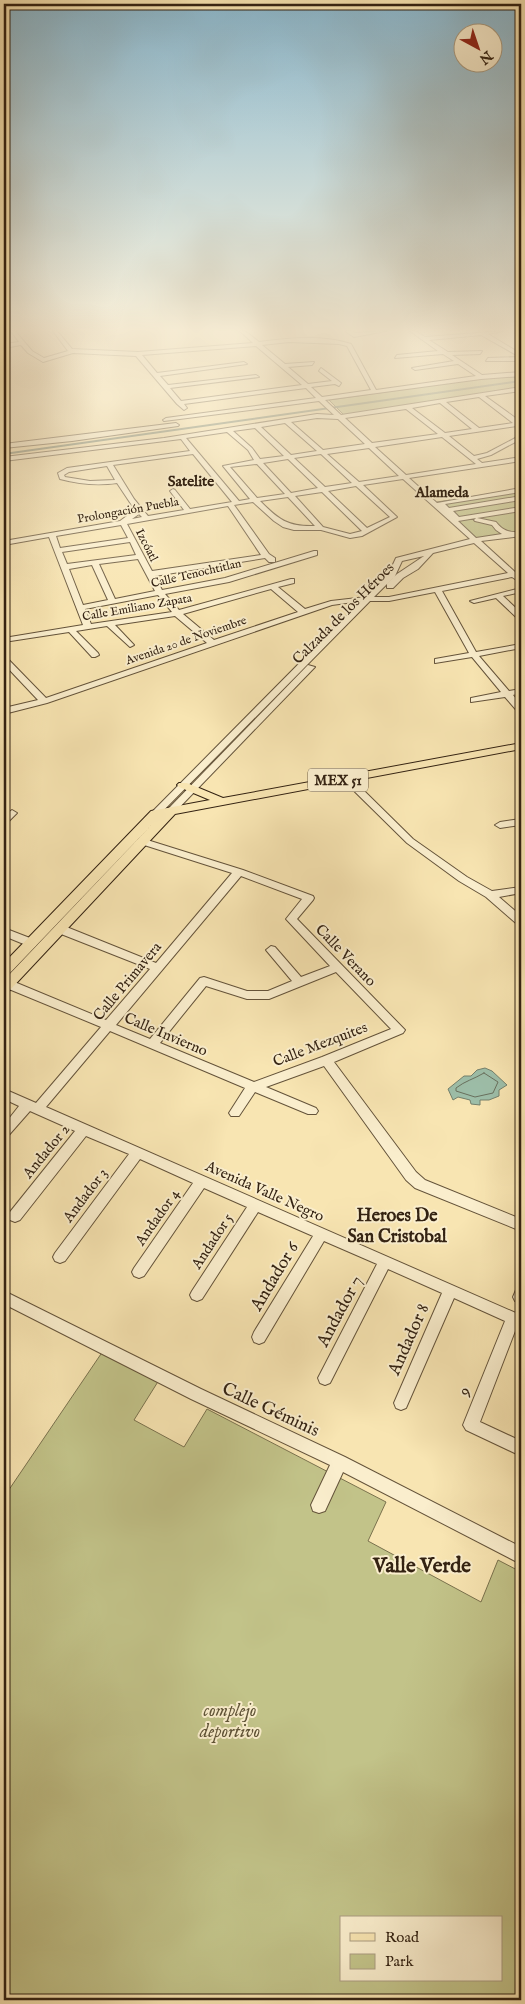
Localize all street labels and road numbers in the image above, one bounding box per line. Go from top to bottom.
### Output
street label: Prolongación Puebla [76,494,181,527]
street label: Izcóatl [132,526,161,565]
street label: Calle Tenochtitlan [149,556,243,591]
street label: Calzada de los Héroes [288,558,398,668]
street label: Calle Emiliano Zapata [81,590,194,625]
street label: Avenida 20 de Noviembre [123,613,249,669]
road number: MEX 51 [308,768,368,792]
street label: Calle Verano [311,920,380,991]
street label: Calle Primavera [89,938,166,1025]
street label: Calle Invierno [121,1008,210,1061]
street label: Calle Mezquites [270,1018,370,1071]
street label: Andador 2 [18,1120,74,1183]
street label: Avenida Valle Negro [202,1156,327,1226]
street label: Andador 3 [58,1164,112,1227]
street label: Andador 4 [130,1185,184,1250]
street label: Andador 5 [187,1209,238,1274]
street label: Andador 6 [245,1238,305,1316]
street label: Andador 7 [312,1272,369,1352]
street label: Andador 8 [383,1300,435,1380]
street label: Calle Géminis [218,1378,323,1443]
street label: 9 [453,1384,478,1400]

